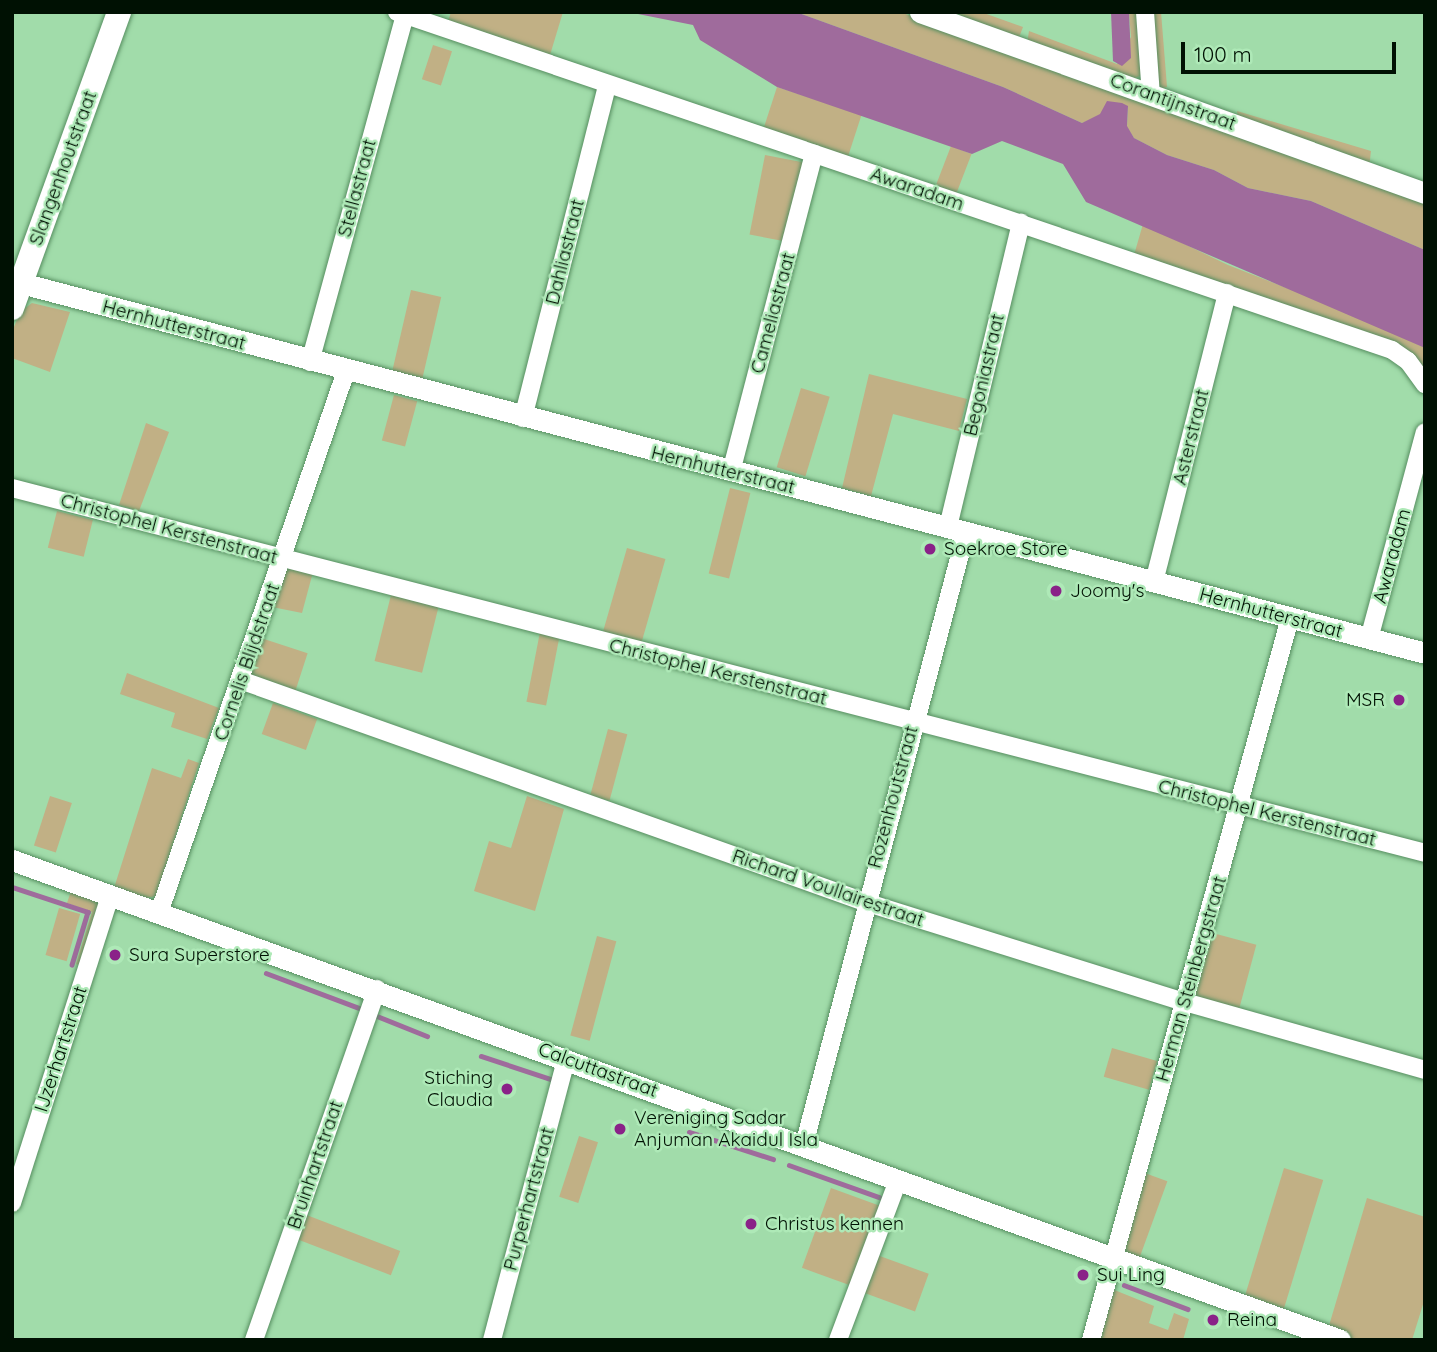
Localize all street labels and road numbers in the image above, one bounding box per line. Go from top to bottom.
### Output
street label: Corantijnstraat [1107,69,1239,135]
street label: Slangenhoutstraat [24,88,102,248]
street label: Stellastraat [333,137,381,239]
street label: Awaradam [867,162,967,216]
street label: Dahliastraat [541,197,589,307]
street label: Cameliastraat [746,250,800,376]
street label: Hernhutterstraat [100,295,248,355]
street label: Begoniastraat [959,312,1009,438]
street label: Asterstraat [1168,387,1214,487]
street label: Hernhutterstraat [649,441,797,499]
street label: Christophel Kerstenstraat [58,489,280,569]
street label: Awaradam [1368,506,1416,606]
street label: Cornelis Blijdstraat [209,580,285,744]
street label: Hernhutterstraat [1197,583,1345,643]
street label: Christophel Kerstenstraat [607,634,829,710]
street label: Rozenhoutstraat [863,723,923,871]
street label: Christophel Kerstenstraat [1156,775,1378,851]
street label: Richard Voullairestraat [729,844,927,932]
street label: Herman Steinbergstraat [1151,874,1231,1084]
street label: IJzerhartstraat [30,983,92,1115]
street label: Calcuttastraat [535,1038,661,1102]
street label: Bruinhartstraat [282,1098,348,1232]
street label: Purperhartstraat [499,1125,559,1273]

